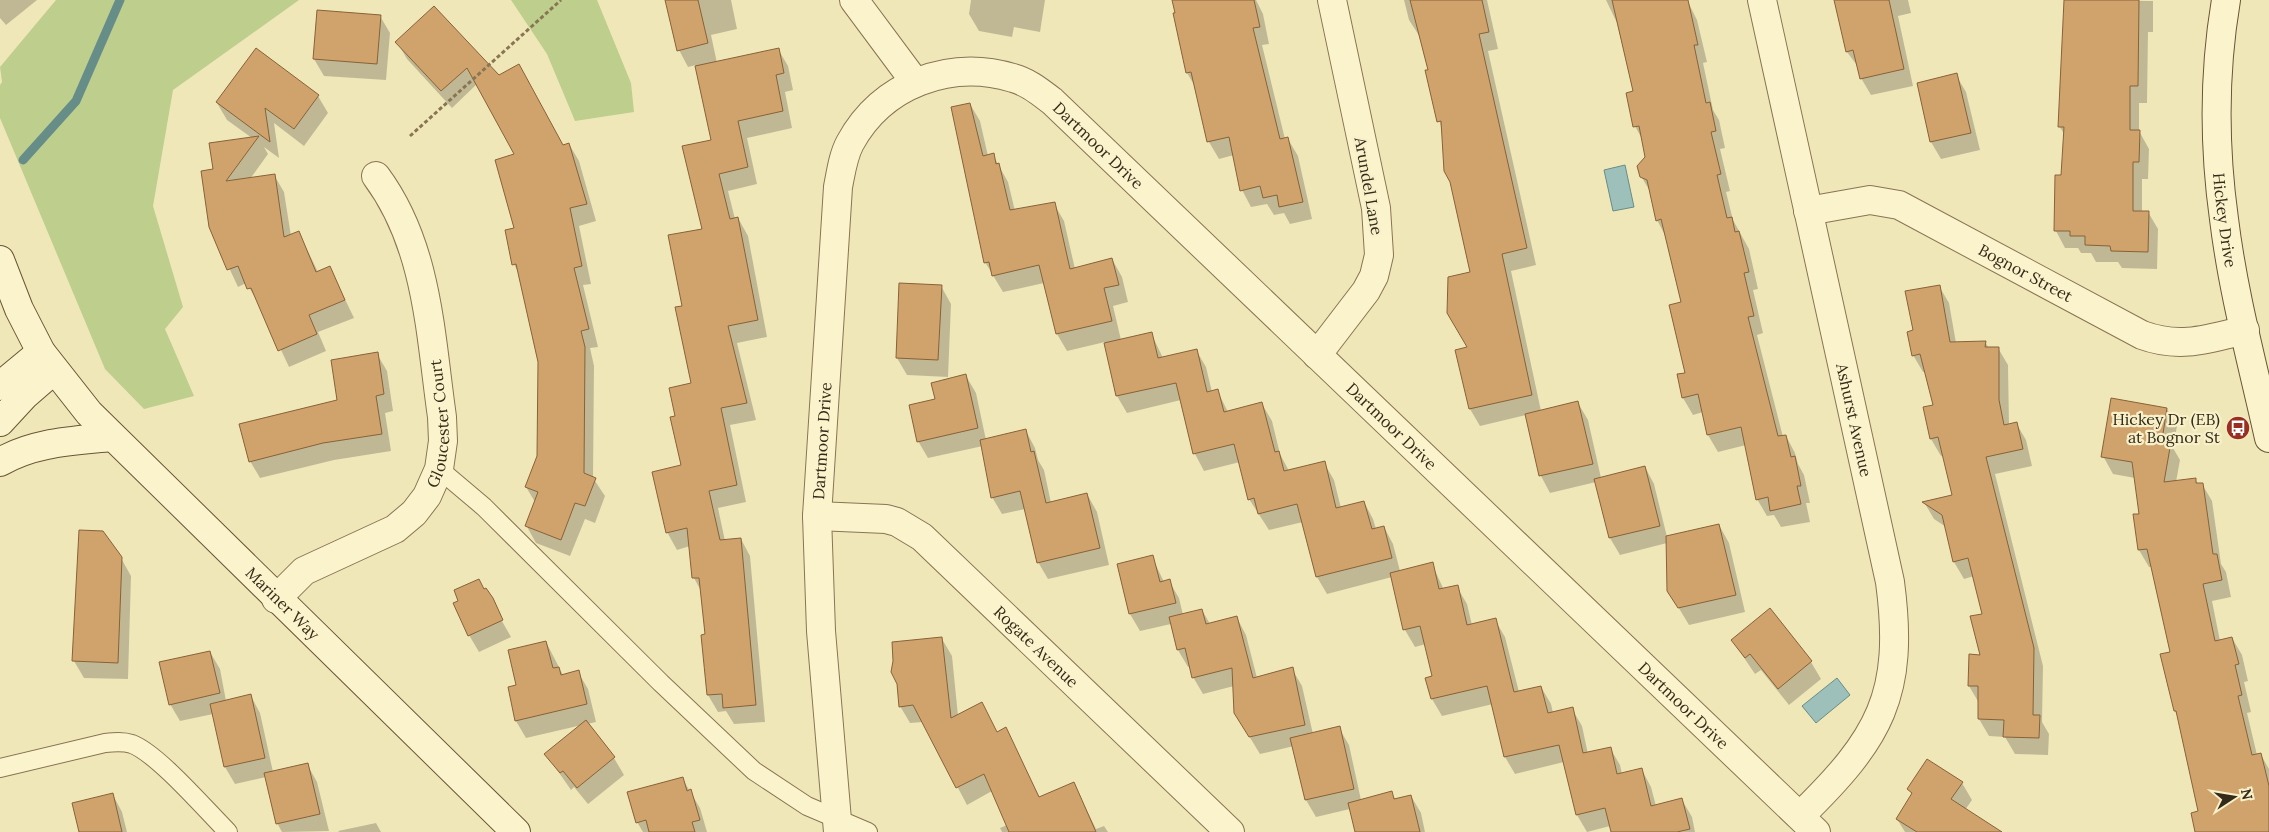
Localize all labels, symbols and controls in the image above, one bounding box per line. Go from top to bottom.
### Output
street label: Dartmoor Drive [1049,97,1148,193]
street label: Arundel Lane [1350,134,1388,237]
street label: Hickey Drive [2209,172,2241,269]
street label: Bognor Street [1975,239,2077,306]
street label: Gloucester Court [422,358,453,491]
street label: Ashurst Avenue [1832,360,1877,479]
street label: Dartmoor Drive [1342,378,1441,474]
street label: Dartmoor Drive [808,381,836,500]
place label: Hickey Dr (EB) at Bognor St [2113,409,2221,447]
bus stop icon: Hickey Dr (EB) at Bognor St [2225,415,2251,441]
street label: Mariner Way [242,562,324,644]
street label: Rogate Avenue [990,601,1083,692]
street label: Dartmoor Drive [1634,657,1733,753]
north arrow [2209,772,2259,822]
text: N [2237,787,2257,802]

